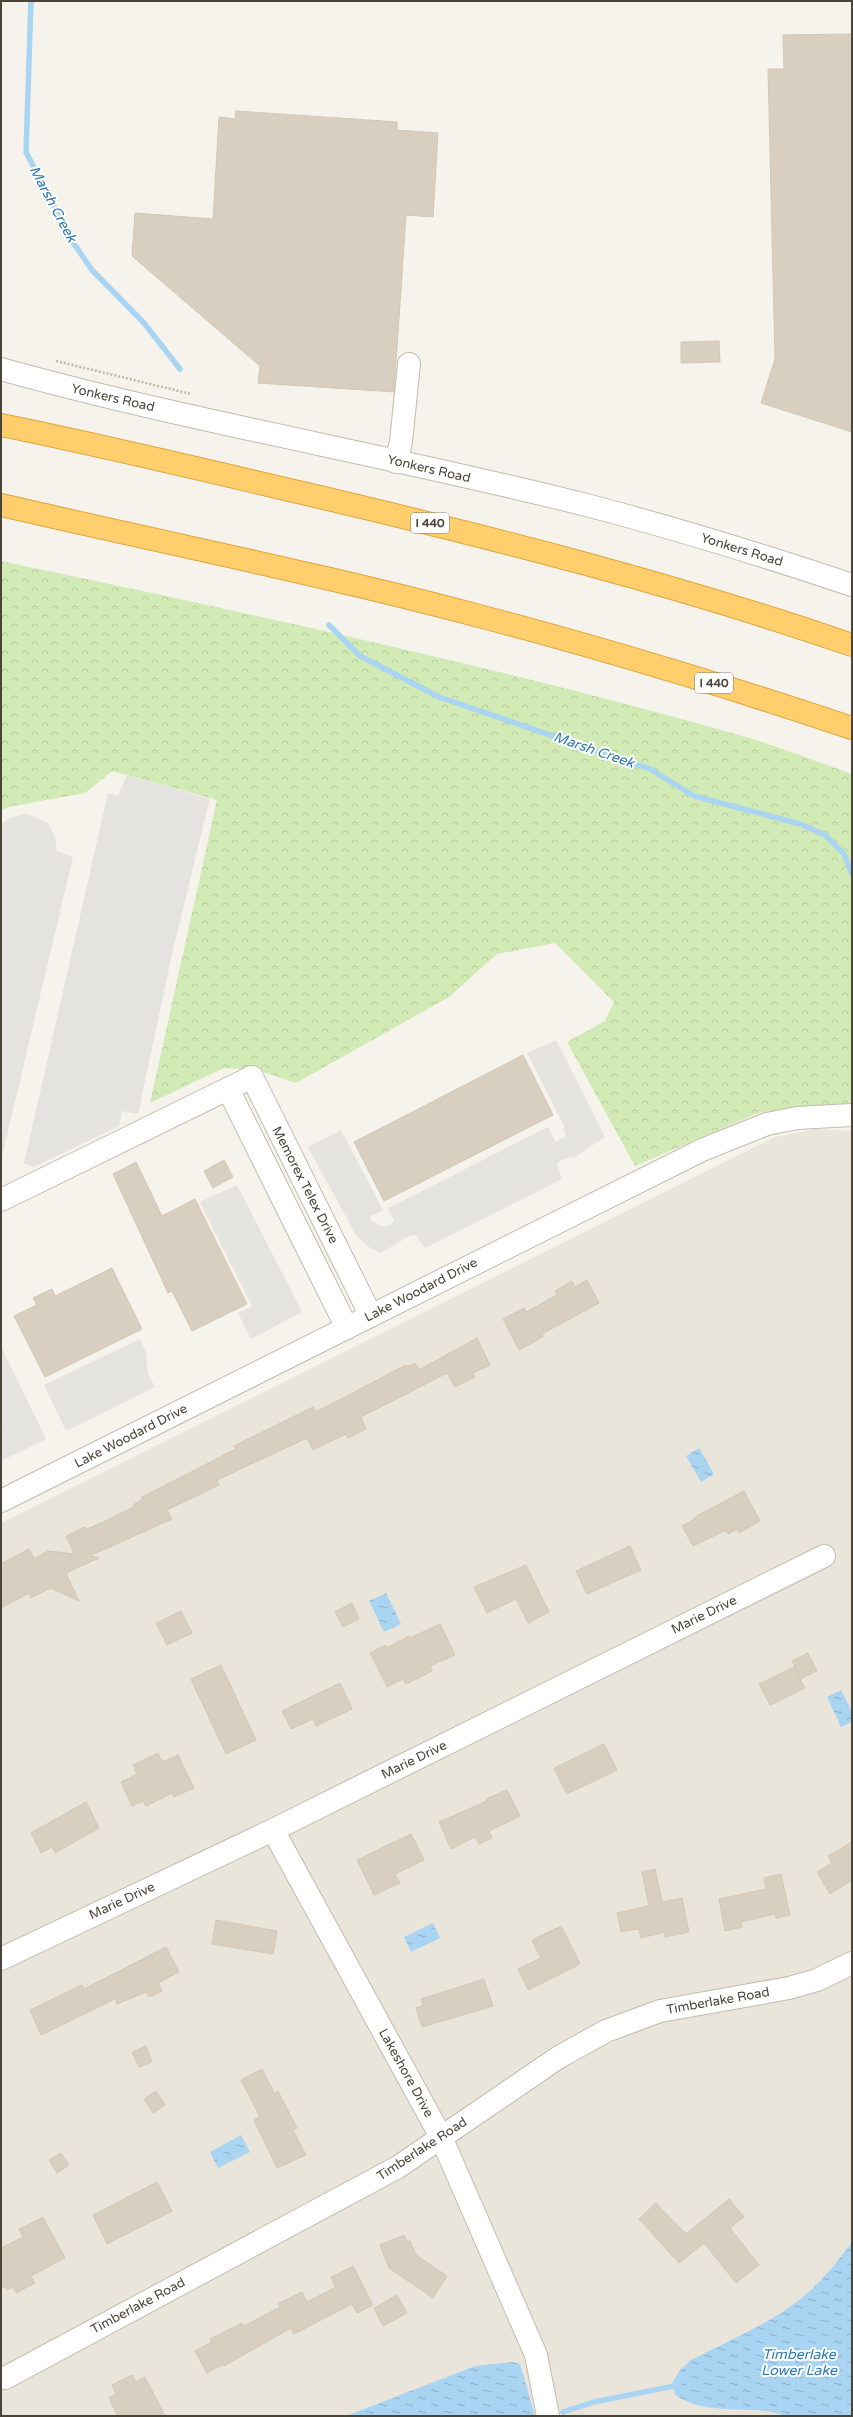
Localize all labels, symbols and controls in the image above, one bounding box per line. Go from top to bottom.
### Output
water label: Marsh Creek [26,163,81,246]
street label: Yonkers Road [70,381,156,415]
street label: Yonkers Road [386,452,472,486]
road number: I 440 [411,513,449,533]
street label: Yonkers Road [699,530,785,570]
road number: I 440 [695,673,733,693]
water label: Marsh Creek [552,728,638,772]
street label: Memorex Telex Drive [268,1124,342,1246]
street label: Lake Woodard Drive [362,1255,480,1325]
street label: Lake Woodard Drive [72,1401,190,1471]
street label: Marie Drive [669,1592,739,1638]
street label: Marie Drive [379,1737,449,1783]
street label: Marie Drive [87,1879,157,1923]
street label: Timberlake Road [665,1984,771,2018]
street label: Lakeshore Drive [375,2026,437,2120]
street label: Timberlake Road [374,2114,470,2184]
street label: Timberlake Road [88,2274,188,2338]
water label: Timberlake Lower Lake [761,2346,838,2379]

